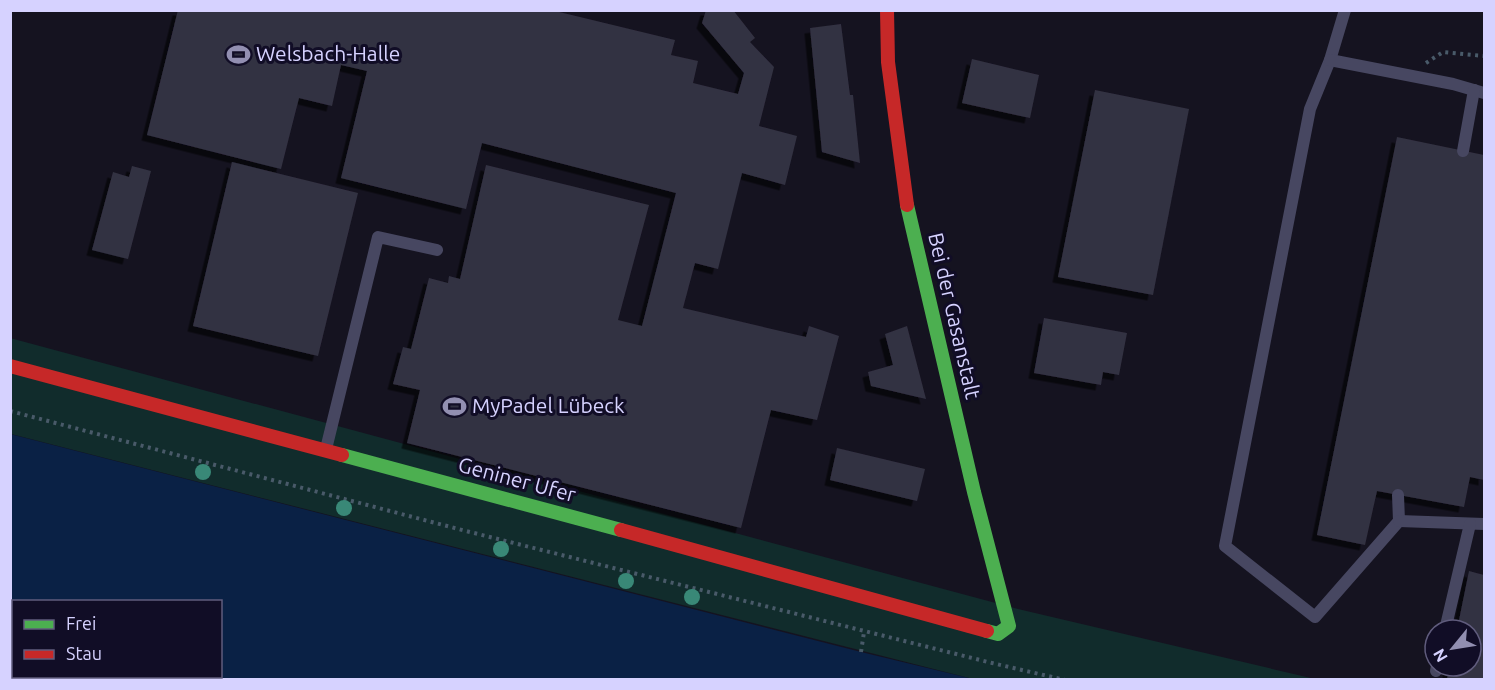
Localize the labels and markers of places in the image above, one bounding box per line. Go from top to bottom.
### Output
sports icon: Welsbach-Halle [225,41,251,67]
place label: Welsbach-Halle [256,41,400,65]
sports icon: MyPadel Lübeck [441,393,467,419]
place label: MyPadel Lübeck [472,393,625,417]

